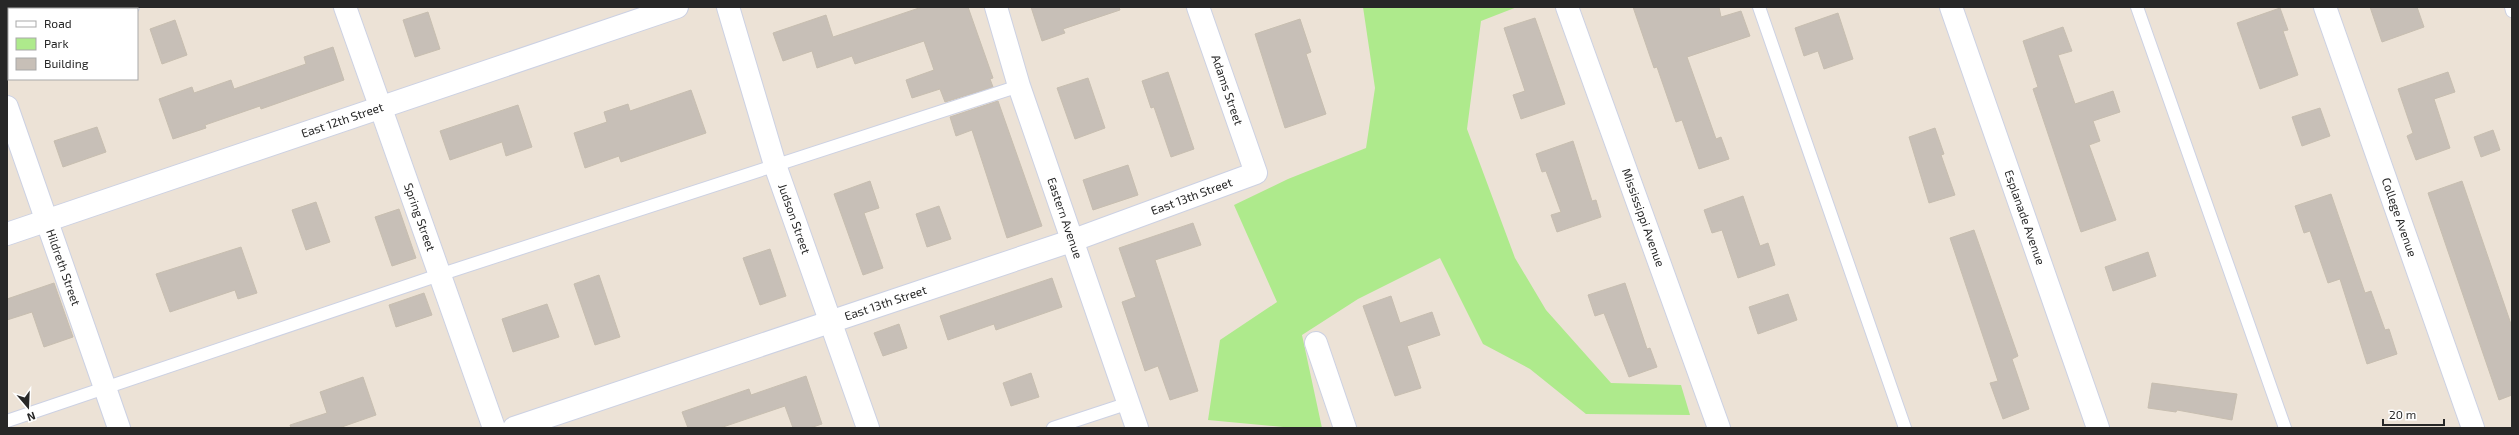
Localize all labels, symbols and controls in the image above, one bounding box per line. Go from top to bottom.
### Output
legend [8,8,138,80]
text: Road [44,16,72,30]
text: Park [44,36,69,50]
street label: Adams Street [1209,53,1247,127]
text: Building [44,56,89,70]
street label: East 12th Street [299,99,385,140]
street label: Mississippi Avenue [1620,166,1668,268]
street label: Esplanade Avenue [2002,168,2048,267]
street label: East 13th Street [1149,174,1234,217]
street label: Eastern Avenue [1045,175,1086,260]
street label: College Avenue [2380,176,2420,259]
street label: Spring Street [402,181,439,253]
street label: Judson Street [776,181,814,256]
street label: Hildreth Street [44,227,84,308]
street label: East 13th Street [842,282,929,323]
north arrow [8,387,48,427]
scale bar [2383,401,2444,427]
text: 20 m [2389,407,2416,421]
text: N [25,409,37,424]

